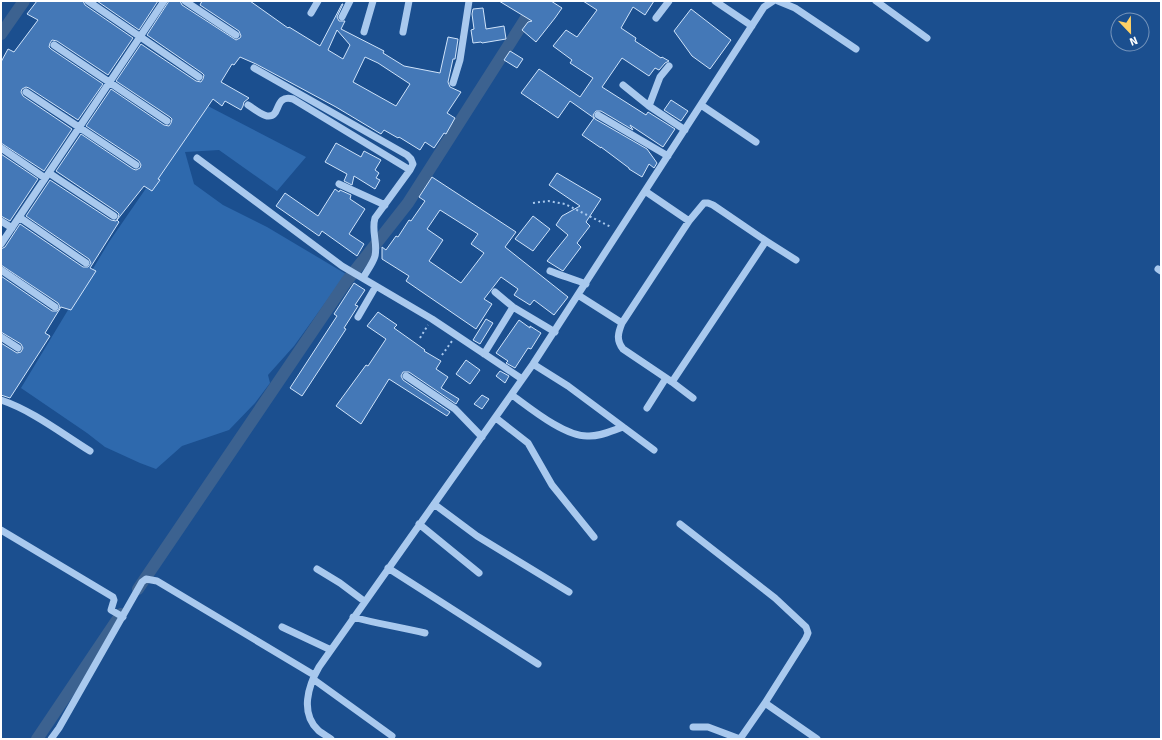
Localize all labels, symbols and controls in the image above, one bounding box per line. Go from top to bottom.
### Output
north arrow [1110,12,1150,52]
text: N [1128,33,1140,48]

